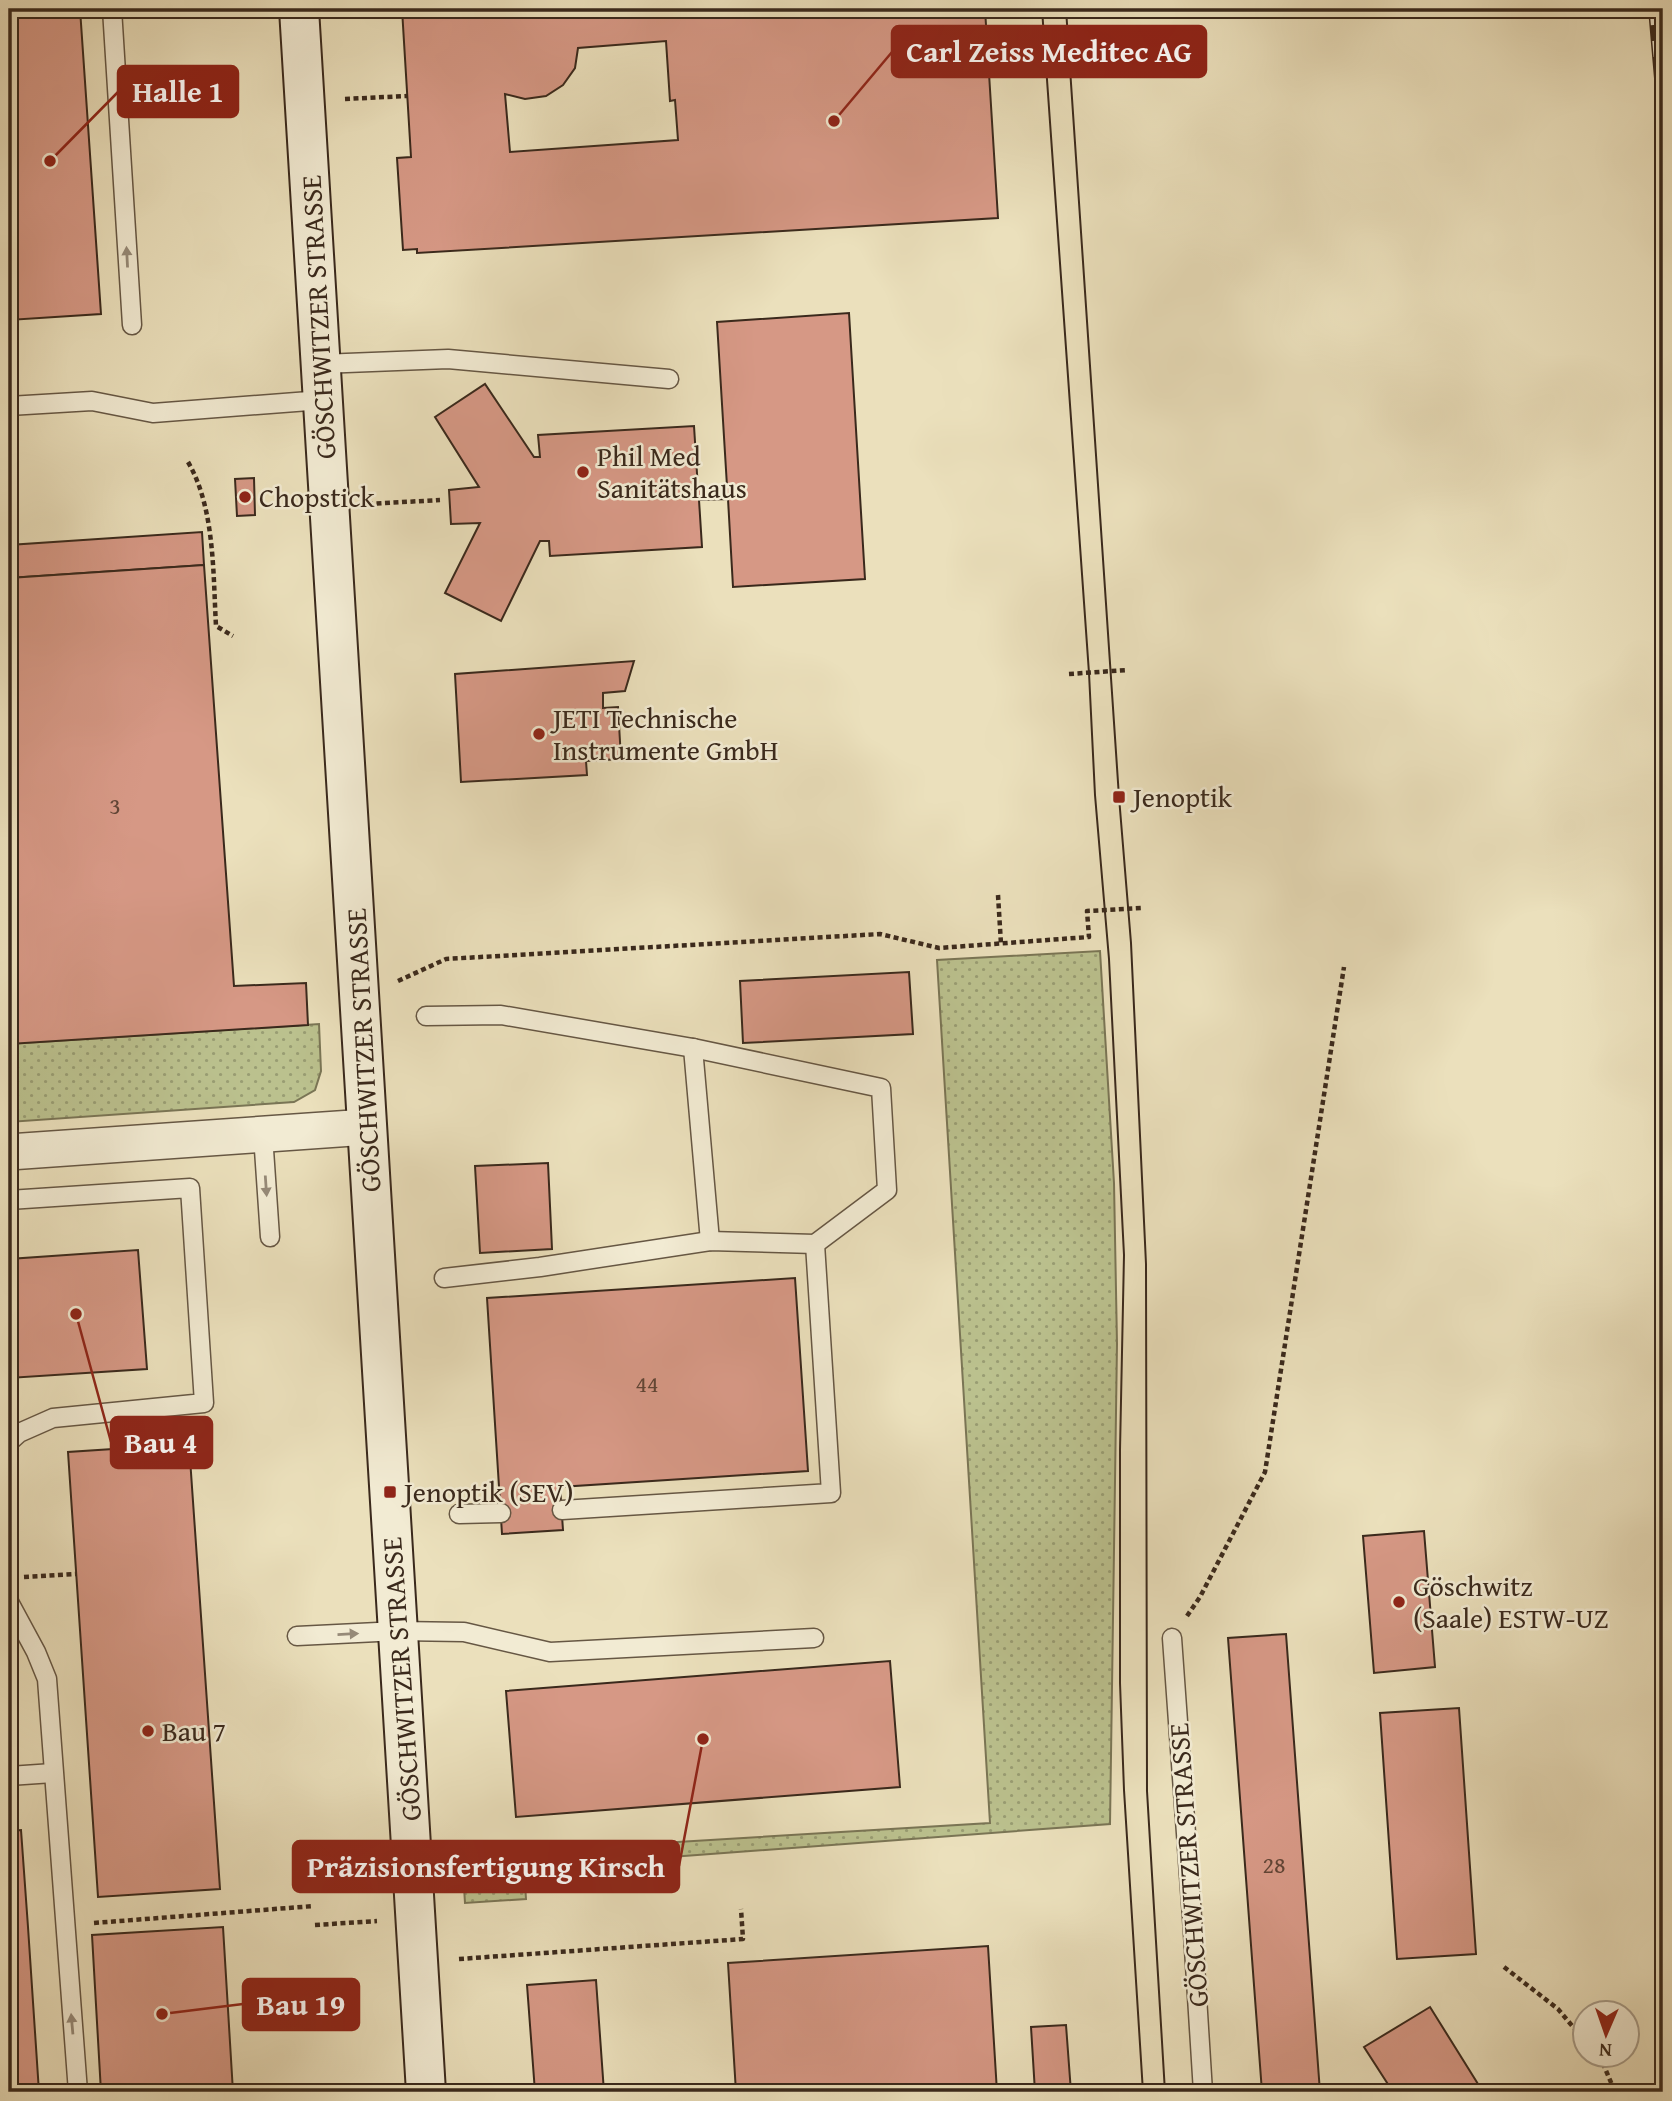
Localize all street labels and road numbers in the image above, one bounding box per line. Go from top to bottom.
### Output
street label: GÖSCHWITZER STRASSE [290,174,345,460]
street label: GÖSCHWITZER STRASSE [335,907,390,1193]
street label: GÖSCHWITZER STRASSE [370,1536,431,1822]
street label: GÖSCHWITZER STRASSE [1157,1722,1218,2008]

